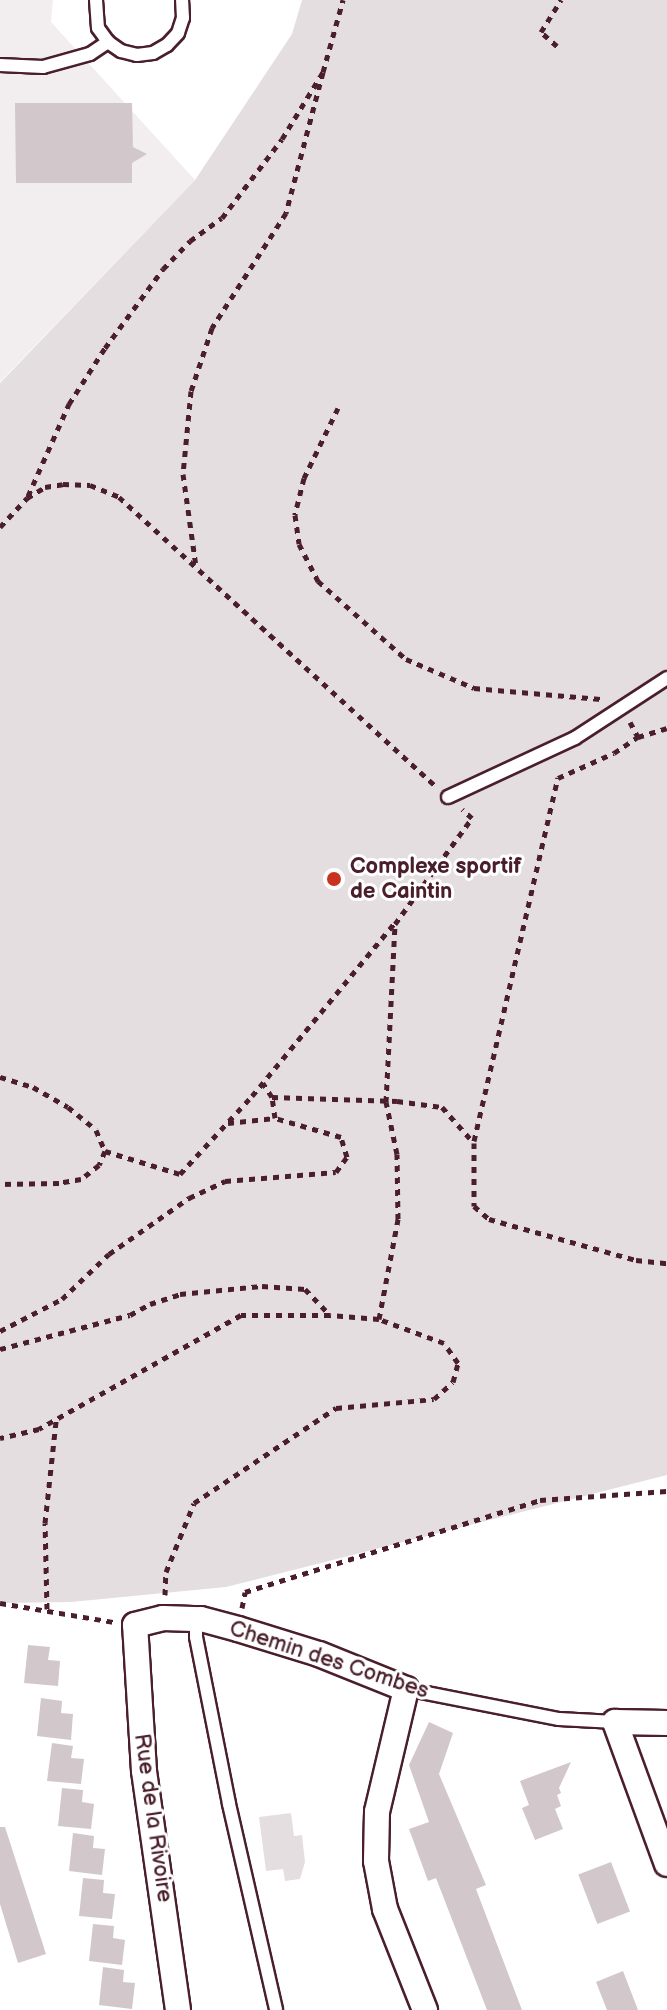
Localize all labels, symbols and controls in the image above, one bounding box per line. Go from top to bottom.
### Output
place label: Complexe sportif de Caintin [350,853,522,904]
marker: Complexe sportif de Caintin [325,870,343,888]
street label: Chemin des Combes [226,1615,432,1705]
street label: Rue de la Rivoire [128,1732,178,1904]

